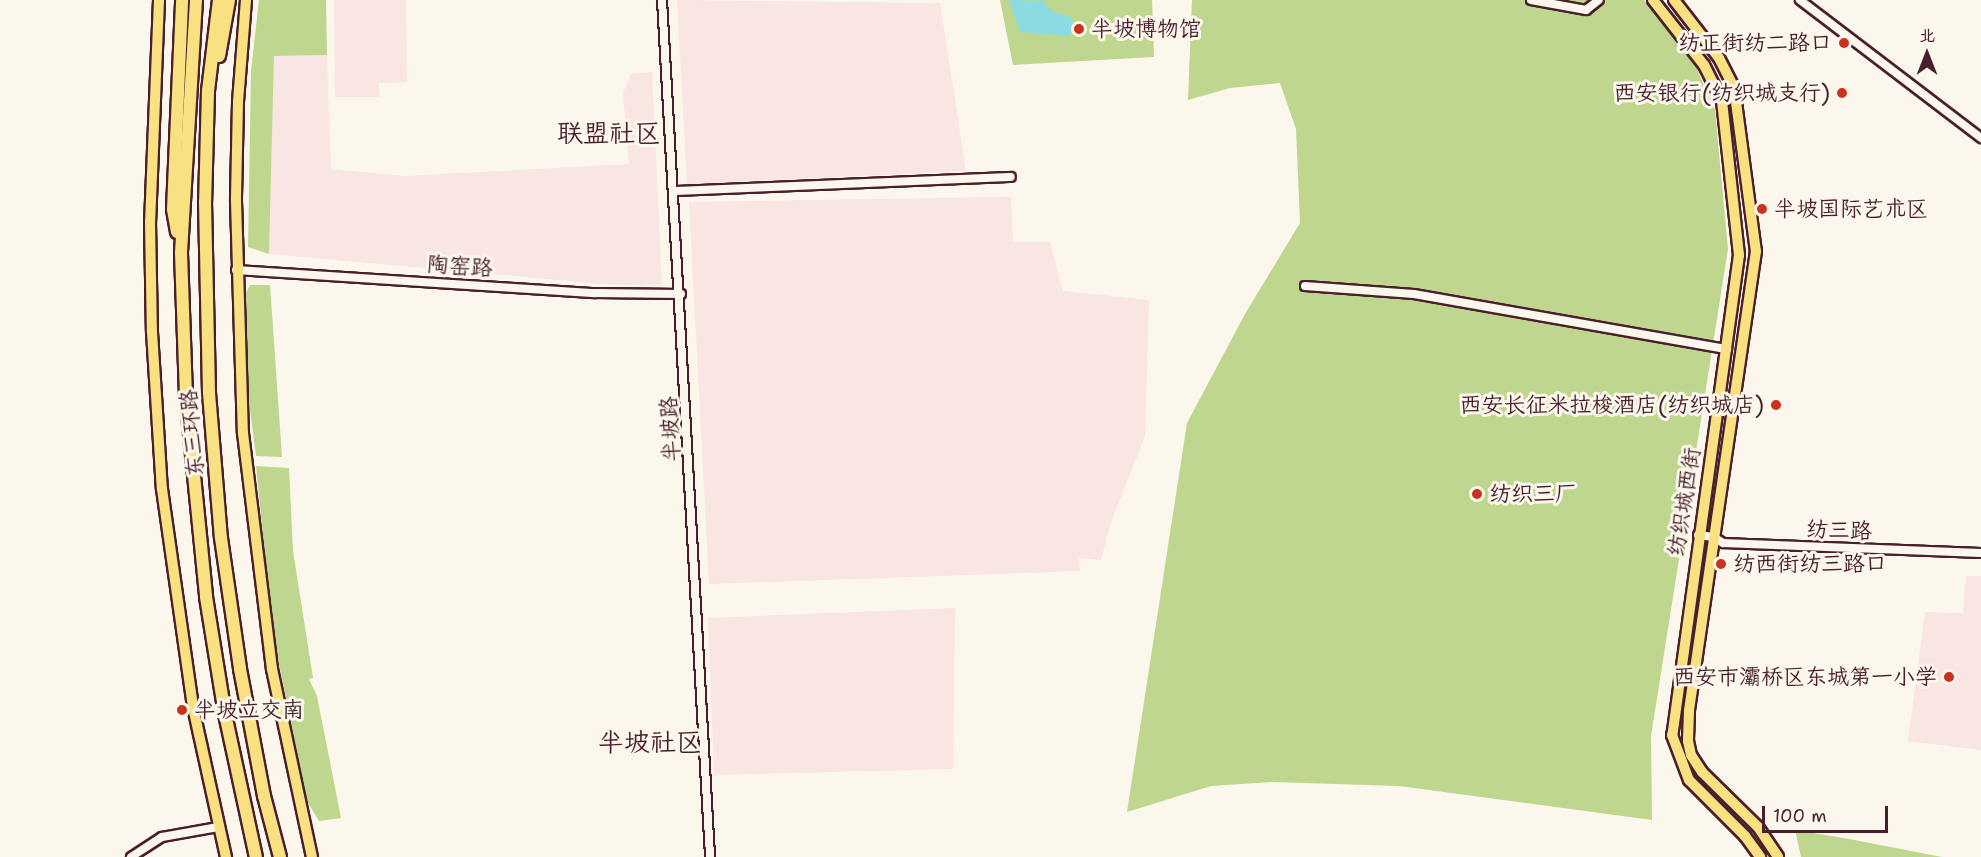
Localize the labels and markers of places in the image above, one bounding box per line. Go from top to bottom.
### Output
place label: 半坡博物馆 [1091,16,1201,42]
marker: 半坡博物馆 [1072,22,1086,36]
place label: 纺正街纺二路口 [1678,30,1832,56]
marker: 纺正街纺二路口 [1837,36,1851,50]
place label: 西安银行(纺织城支行) [1613,80,1830,106]
marker: 西安银行(纺织城支行) [1835,86,1849,100]
place label: 半坡国际艺术区 [1774,196,1928,222]
marker: 半坡国际艺术区 [1755,202,1769,216]
place label: 西安长征米拉梭酒店(纺织城店) [1459,392,1764,418]
marker: 西安长征米拉梭酒店(纺织城店) [1769,398,1783,412]
place label: 纺织三厂 [1489,481,1577,507]
marker: 纺织三厂 [1470,487,1484,501]
place label: 纺西街纺三路口 [1733,551,1887,577]
marker: 纺西街纺三路口 [1714,557,1728,571]
place label: 西安市灞桥区东城第一小学 [1673,664,1937,690]
marker: 西安市灞桥区东城第一小学 [1942,670,1956,684]
place label: 半坡立交南 [194,697,304,723]
marker: 半坡立交南 [175,703,189,717]

